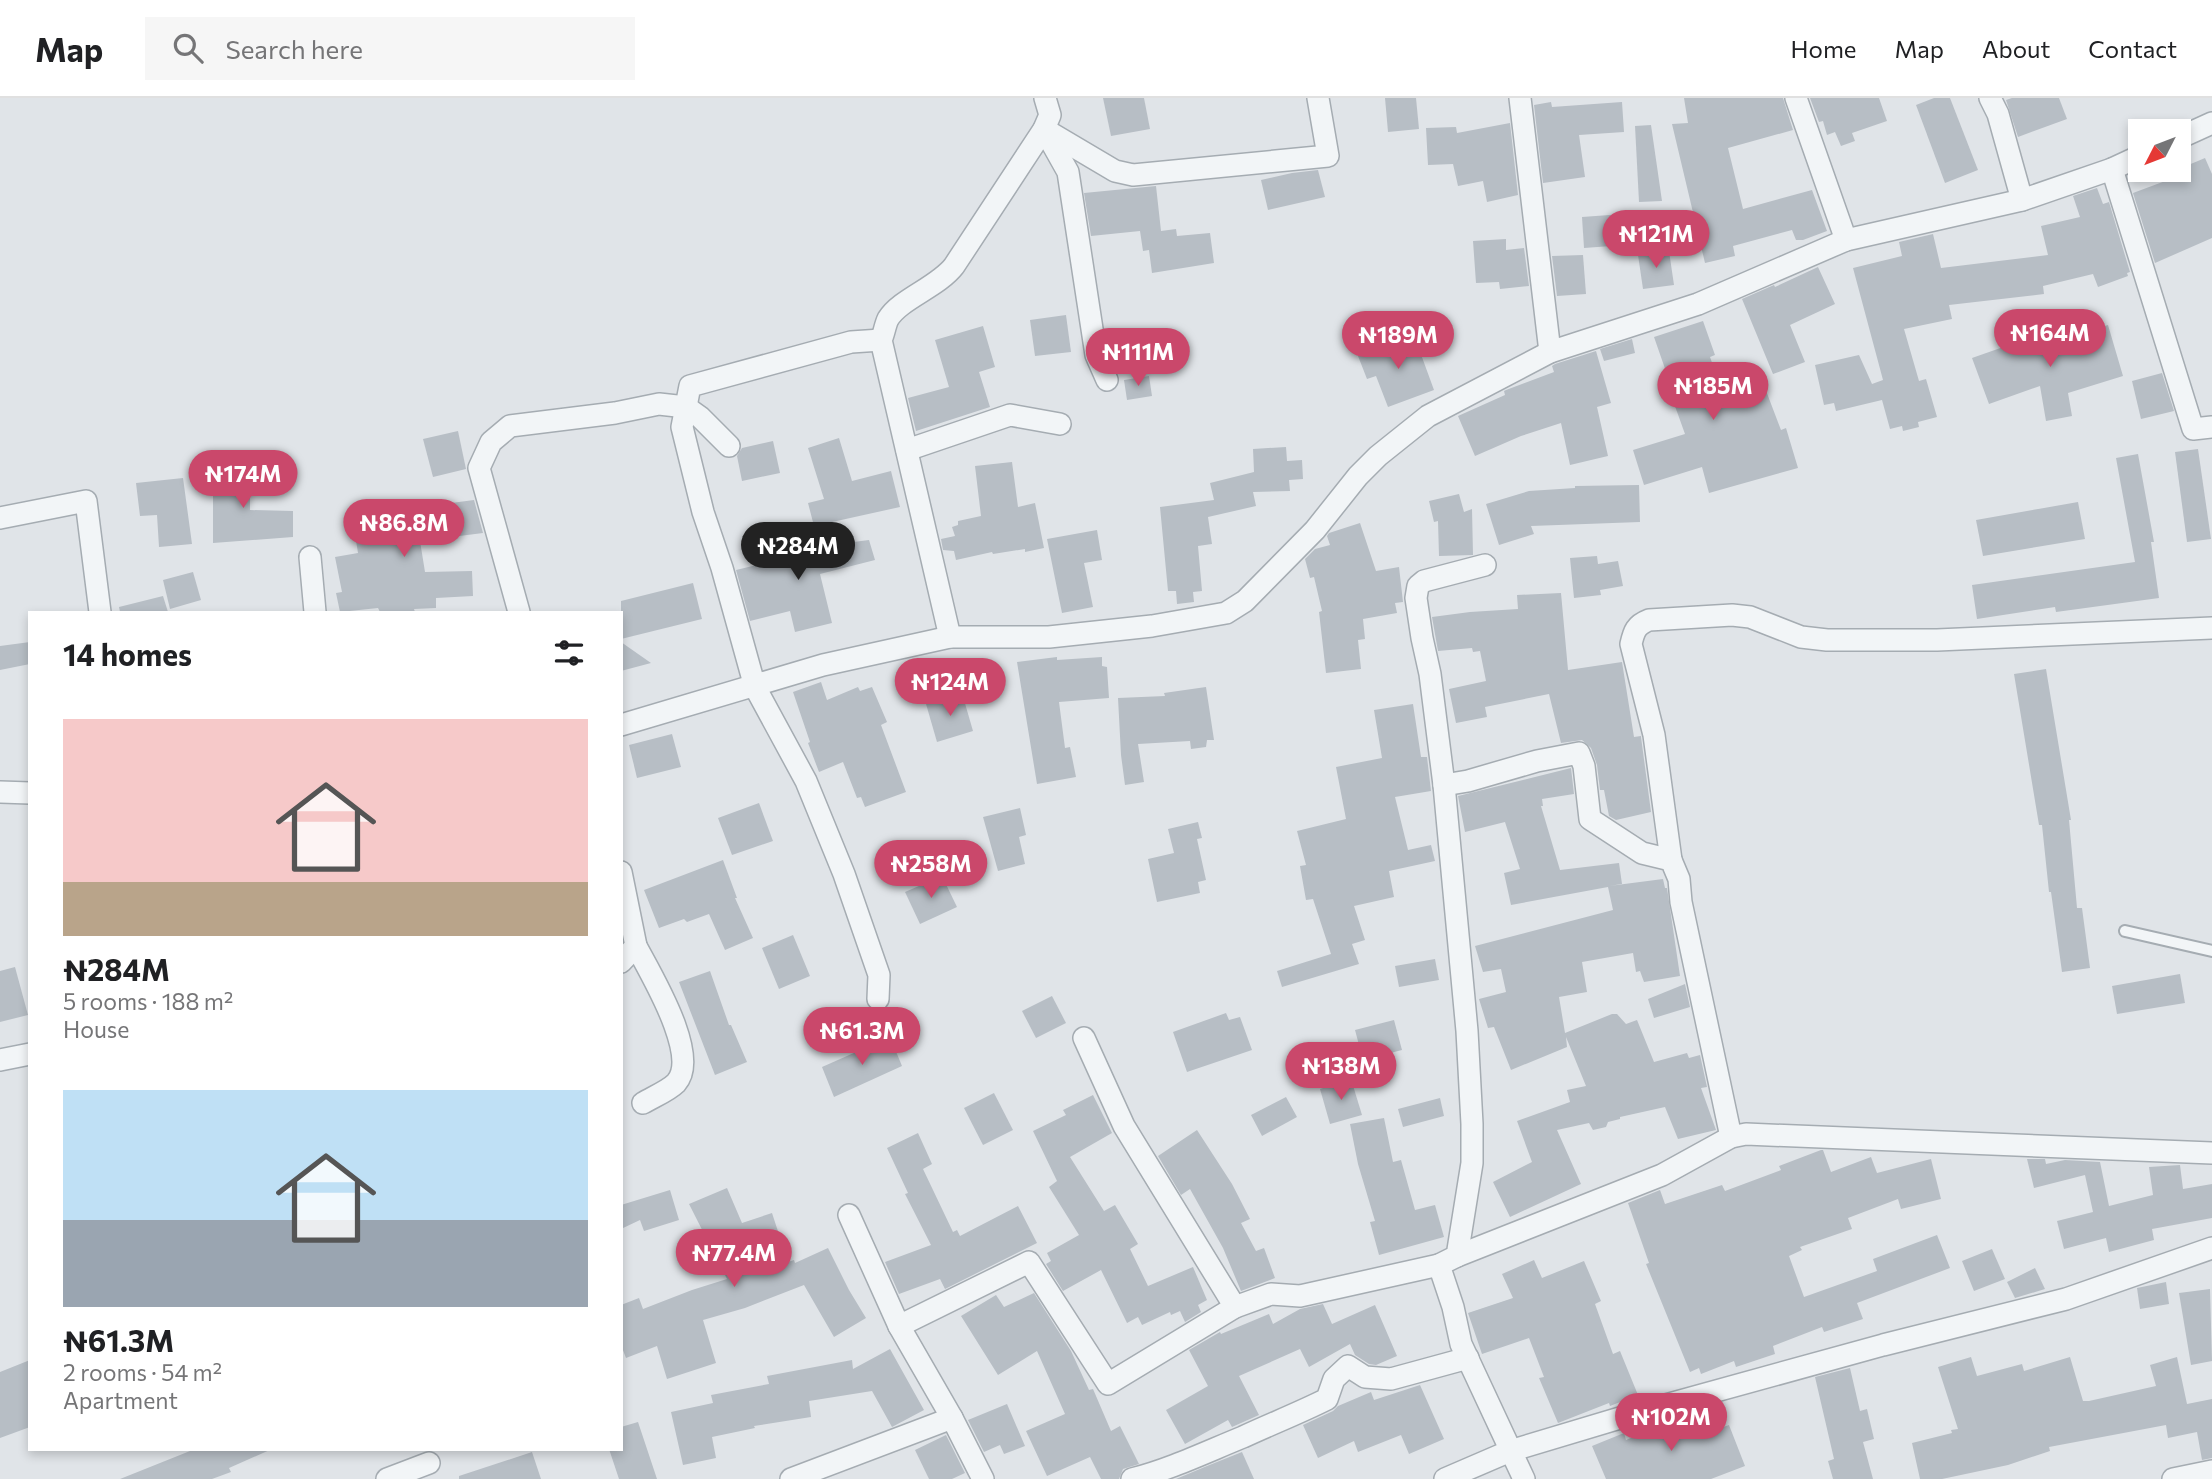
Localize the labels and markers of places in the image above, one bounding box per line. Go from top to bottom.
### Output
pin: ₦121M [1607,211,1705,270]
pin: ₦164M [2001,310,2099,369]
pin: ₦189M [1349,312,1447,371]
pin: ₦111M [1089,328,1187,388]
pin: ₦185M [1664,362,1762,422]
pin: ₦174M [194,450,292,510]
pin: ₦86.8M [347,500,461,559]
pin: ₦284M [749,522,847,582]
pin: ₦124M [901,658,999,718]
pin: ₦258M [882,840,980,900]
pin: ₦61.3M [805,1007,919,1067]
pin: ₦138M [1292,1042,1390,1102]
pin: ₦77.4M [677,1230,791,1289]
pin: ₦102M [1622,1394,1720,1453]

